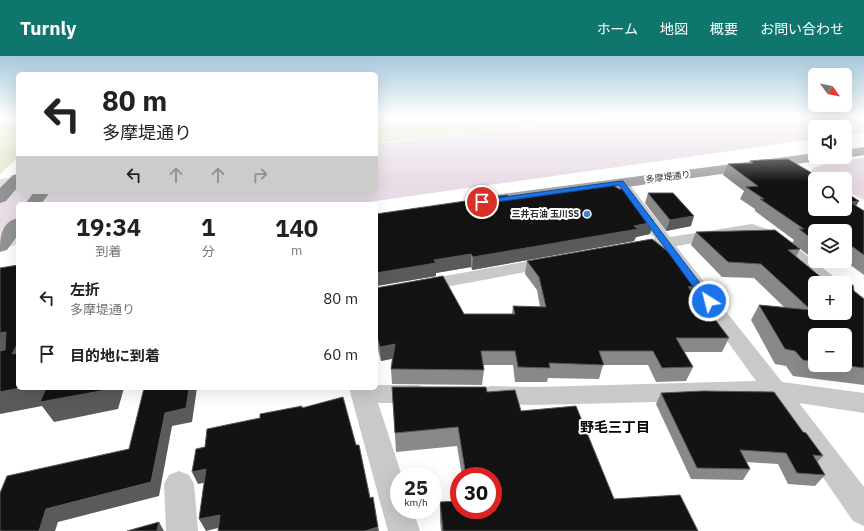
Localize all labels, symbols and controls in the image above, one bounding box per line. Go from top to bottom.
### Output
text: Turnly [20,16,76,40]
text: ホーム [596,20,638,38]
text: 地図 [660,20,688,38]
text: 概要 [710,20,738,38]
text: お問い合わせ [760,20,844,38]
north arrow [808,68,852,112]
map controls [808,68,852,372]
text: 80 m [102,82,167,119]
icon: left [36,88,88,140]
button: sound [808,120,852,164]
text: 多摩堤通り [102,121,192,144]
icon: left [123,164,145,186]
icon: ahead [165,164,187,186]
icon: ahead [207,164,229,186]
icon: right [249,164,271,186]
street label: 多摩堤通り [645,168,691,185]
button: search [808,172,852,216]
pin [465,185,499,219]
icon: arrive [471,191,493,213]
place label: 三井石油 玉川SS [512,208,579,219]
marker: 三井石油 玉川SS [582,209,592,219]
text: 19:34 [76,211,141,243]
text: 1 [201,211,215,243]
text: 140 [275,212,318,244]
button: layers [808,224,852,268]
text: m [291,242,302,259]
text: 到着 [95,243,121,260]
text: 分 [202,243,215,260]
button: + [808,276,852,320]
text: 左折 [70,280,100,299]
position arrow [688,280,730,322]
icon: left [36,287,58,309]
text: 80 m [323,289,358,308]
text: 多摩堤通り [70,301,135,318]
button: − [808,328,852,372]
icon: arrive [36,343,58,365]
text: 60 m [323,345,358,364]
text: 目的地に到着 [70,346,160,365]
district label: 野毛三丁目 [580,418,650,436]
speed limit sign: 30 [450,467,502,519]
text: 25 [404,474,428,501]
text: km/h [404,496,428,509]

